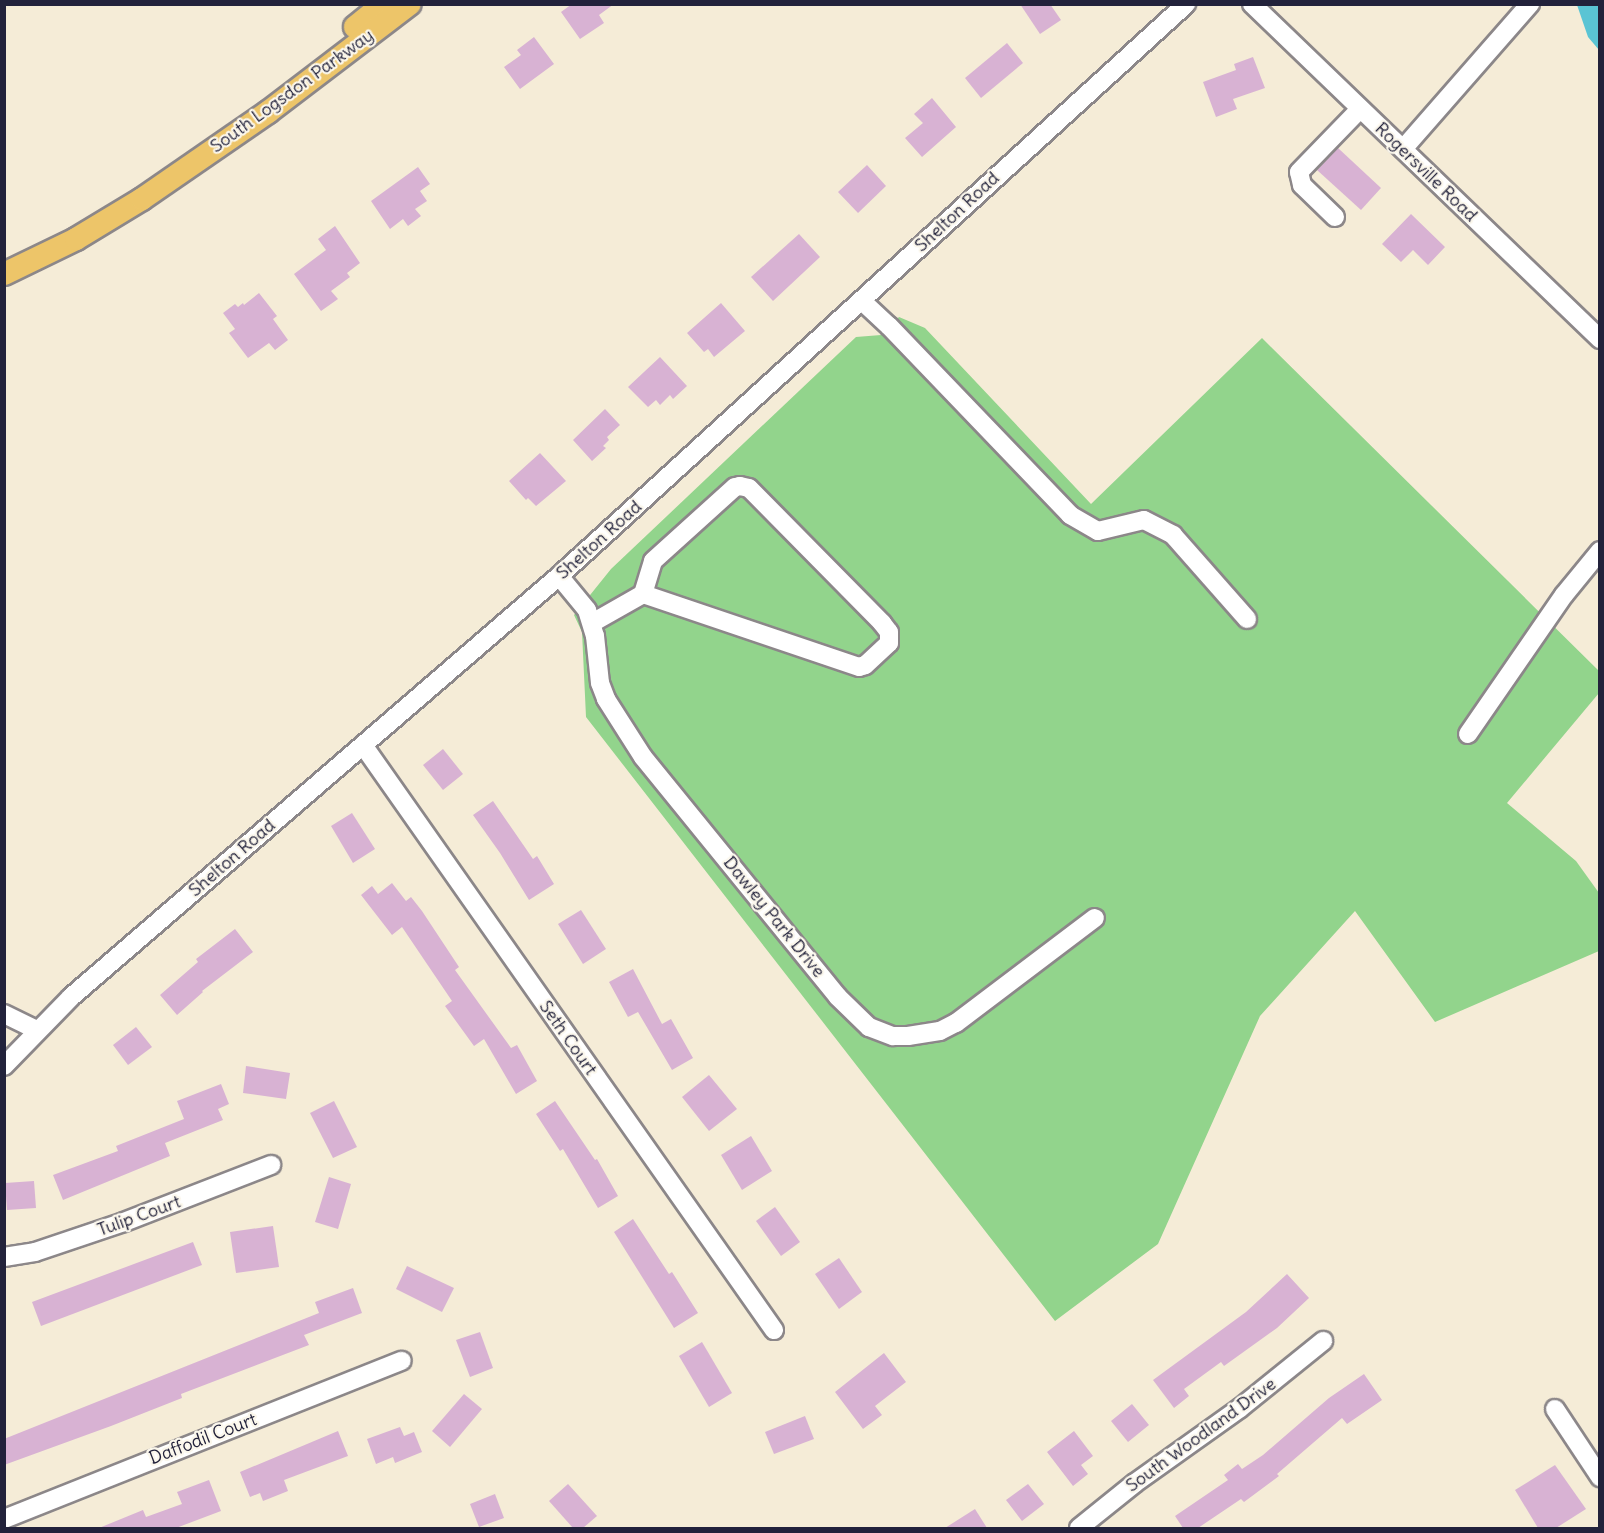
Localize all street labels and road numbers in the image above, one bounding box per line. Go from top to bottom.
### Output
street label: South Logsdon Parkway [206,25,378,157]
street label: Rogersville Road [1370,118,1482,226]
street label: Shelton Road [910,168,1004,256]
street label: Shelton Road [552,496,646,584]
street label: Shelton Road [184,815,280,901]
street label: Dawley Park Drive [719,852,829,982]
street label: Seth Court [534,997,602,1079]
street label: Tulip Court [94,1191,184,1241]
street label: South Woodland Drive [1122,1373,1280,1497]
street label: Daffodil Court [146,1409,260,1469]

